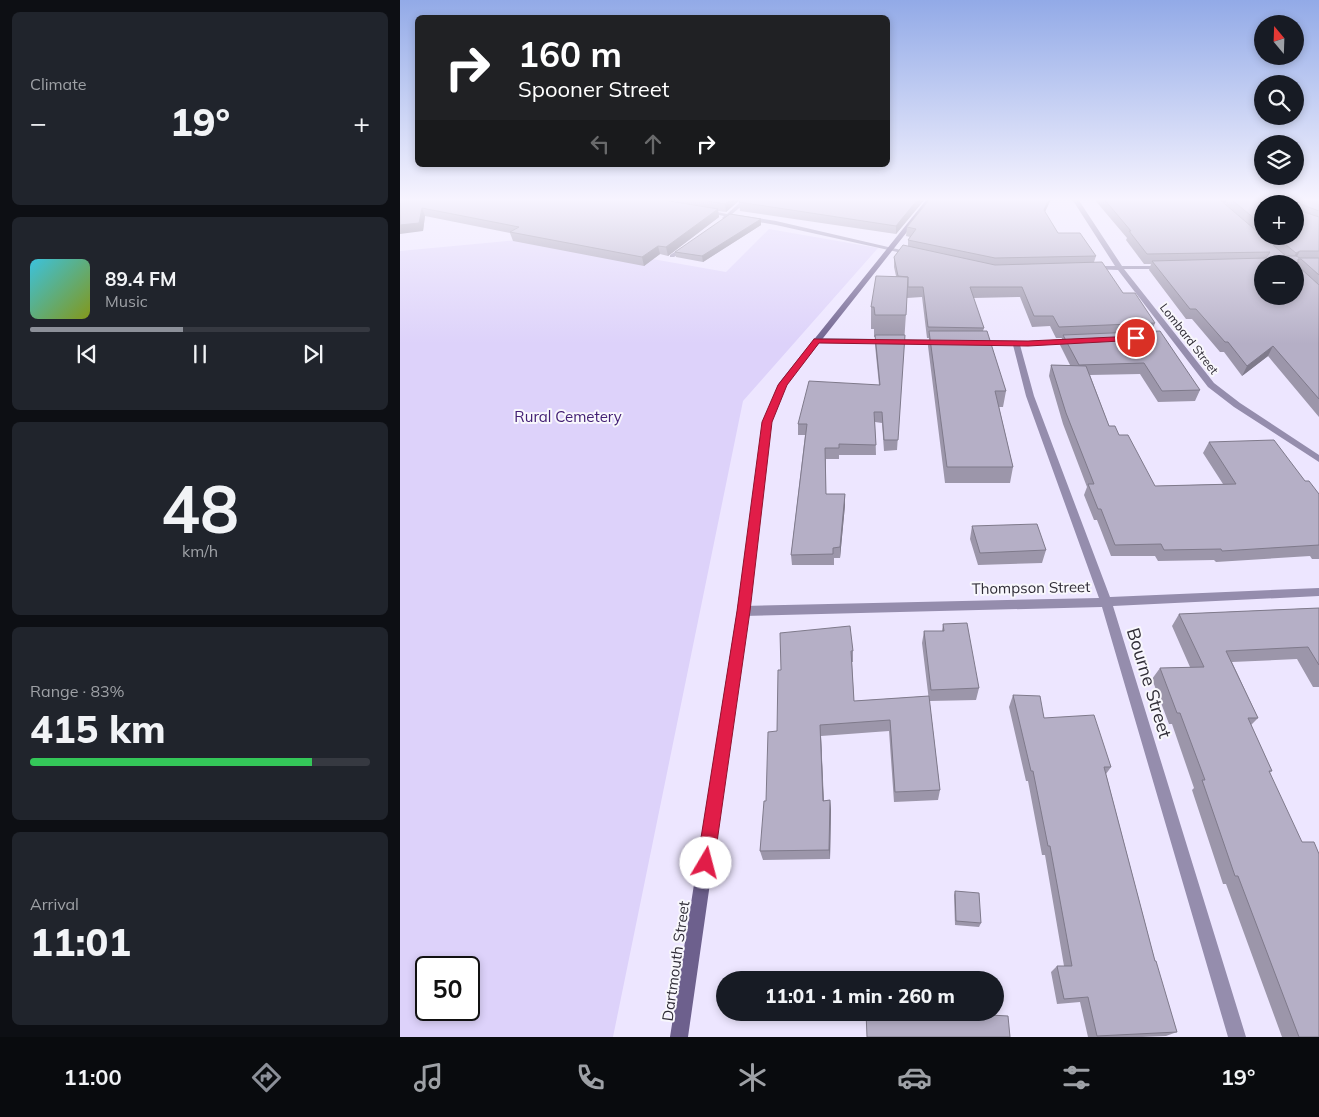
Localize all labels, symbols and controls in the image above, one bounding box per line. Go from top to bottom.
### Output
north arrow [1254,15,1304,65]
map controls [1254,15,1304,305]
text: 160 m [518,32,622,76]
icon: right [435,35,500,100]
text: Climate [30,74,86,94]
text: Spooner Street [518,75,669,103]
button: search [1254,75,1304,125]
text: 19° [170,98,230,146]
text: − [30,105,47,140]
text: + [353,105,370,140]
icon: left [586,130,614,158]
icon: ahead [639,130,667,158]
icon: right [692,130,720,158]
button: layers [1254,135,1304,185]
button: + [1254,195,1304,245]
button: − [1254,255,1304,305]
text: 89.4 FM [105,267,177,291]
text: Music [105,291,148,311]
street label: Lombard Street [1157,300,1222,377]
pin [1115,317,1157,359]
icon: arrive [1122,324,1150,352]
icon: previous [73,340,101,368]
icon: pause [186,340,214,368]
icon: next [299,340,327,368]
park label: Rural Cemetery [514,407,622,426]
text: 48 [161,468,239,549]
text: km/h [182,541,218,561]
street label: Thompson Street [971,577,1091,598]
street label: Bourne Street [1122,625,1177,741]
text: Range · 83% [30,681,125,701]
text: 415 km [30,705,166,753]
position arrow [679,836,731,888]
text: Arrival [30,894,79,914]
street label: Dartmouth Street [658,900,693,1022]
text: 11:01 [30,918,131,966]
speed limit sign: 50 [415,956,480,1021]
text: 11:01 · 1 min · 260 m [765,984,955,1008]
icon: directions [249,1060,284,1095]
icon: music [411,1060,446,1095]
icon: phone [573,1060,608,1095]
icon: climate [735,1060,770,1095]
icon: car [897,1060,932,1095]
icon: filters [1059,1060,1094,1095]
text: 11:00 [63,1063,122,1091]
text: 19° [1221,1063,1255,1091]

